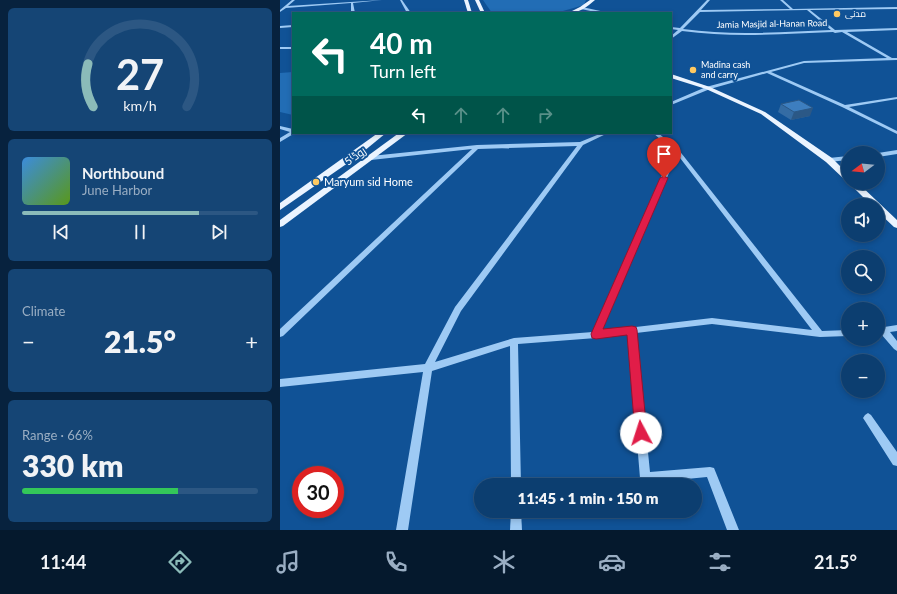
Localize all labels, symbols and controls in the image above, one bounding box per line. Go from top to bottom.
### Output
place label: مدنی [845,8,866,19]
marker: مدنی [832,9,842,19]
street label: Jamia Masjid al-Hanan Road [717,17,827,30]
text: 40 m [370,26,433,60]
icon: left [304,28,356,80]
text: 27 [116,49,164,99]
place label: Madina cash and carry [701,59,750,80]
text: Turn left [370,60,436,82]
marker: Madina cash and carry [688,65,698,75]
text: km/h [123,97,157,114]
icon: left [408,104,430,126]
icon: ahead [450,104,472,126]
icon: ahead [492,104,514,126]
icon: right [534,104,556,126]
pin [647,137,681,178]
street label: روڈ 5 [341,143,369,169]
icon: arrive [653,143,675,165]
north arrow [841,146,885,190]
map controls [841,146,885,398]
text: Northbound [82,164,164,182]
place label: Maryum sid Home [324,175,413,188]
marker: Maryum sid Home [311,177,321,187]
text: June Harbor [82,182,152,198]
button: sound [841,198,885,242]
icon: previous [50,221,72,243]
icon: pause [129,221,151,243]
icon: next [208,221,230,243]
button: search [841,250,885,294]
button: + [841,302,885,346]
text: Climate [22,303,65,319]
text: 21.5° [104,323,176,359]
text: − [22,328,35,355]
text: + [245,328,258,355]
button: − [841,354,885,398]
position arrow [620,412,662,454]
text: Range · 66% [22,427,93,443]
text: 330 km [22,447,123,483]
speed limit sign: 30 [292,466,344,518]
text: 11:45 · 1 min · 150 m [517,489,659,507]
icon: directions [166,548,194,576]
icon: music [274,548,302,576]
icon: phone [382,548,410,576]
icon: climate [490,548,518,576]
icon: car [598,548,626,576]
icon: filters [706,548,734,576]
text: 11:44 [40,551,86,573]
text: 21.5° [814,551,857,573]

